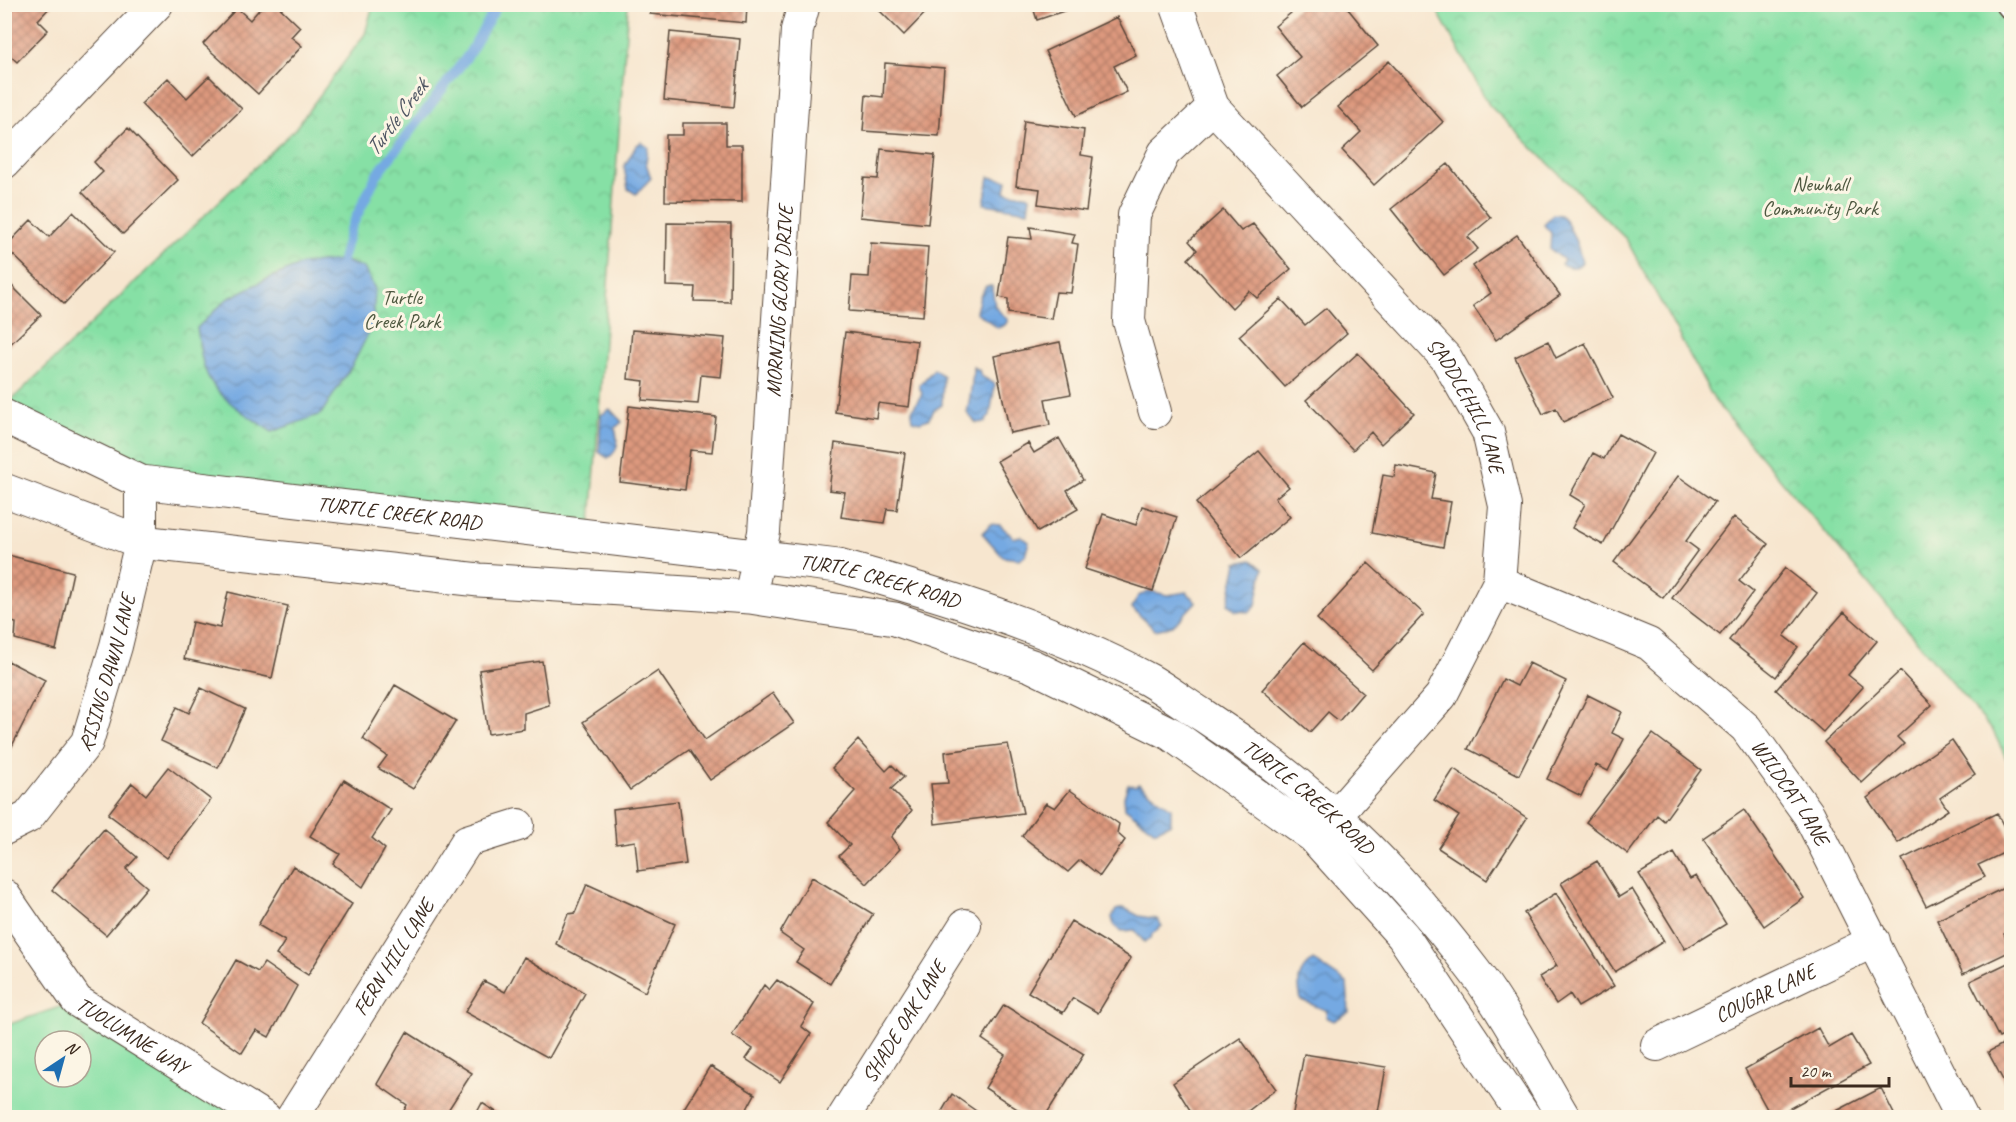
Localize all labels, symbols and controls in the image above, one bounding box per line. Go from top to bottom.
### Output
water label: Turtle Creek [359,71,437,161]
park label: Newhall Community Park [1762,171,1880,221]
street label: MORNING GLORY DRIVE [760,202,799,398]
park label: Turtle Creek Park [364,284,443,334]
street label: SADDLEHILL LANE [1421,332,1511,478]
street label: TURTLE CREEK ROAD [316,490,484,536]
street label: TURTLE CREEK ROAD [798,548,965,615]
street label: RISING DAWN LANE [72,589,142,756]
street label: TURTLE CREEK ROAD [1238,734,1381,861]
street label: WILDCAT LANE [1746,734,1836,852]
street label: FERN HILL LANE [347,892,441,1020]
street label: SHADE OAK LANE [856,954,953,1087]
street label: COUGAR LANE [1711,957,1822,1028]
street label: TUOLUMNE WAY [73,989,193,1079]
north arrow [33,1029,93,1089]
scale bar [1791,1050,1888,1088]
text: 20 m [1800,1060,1833,1082]

